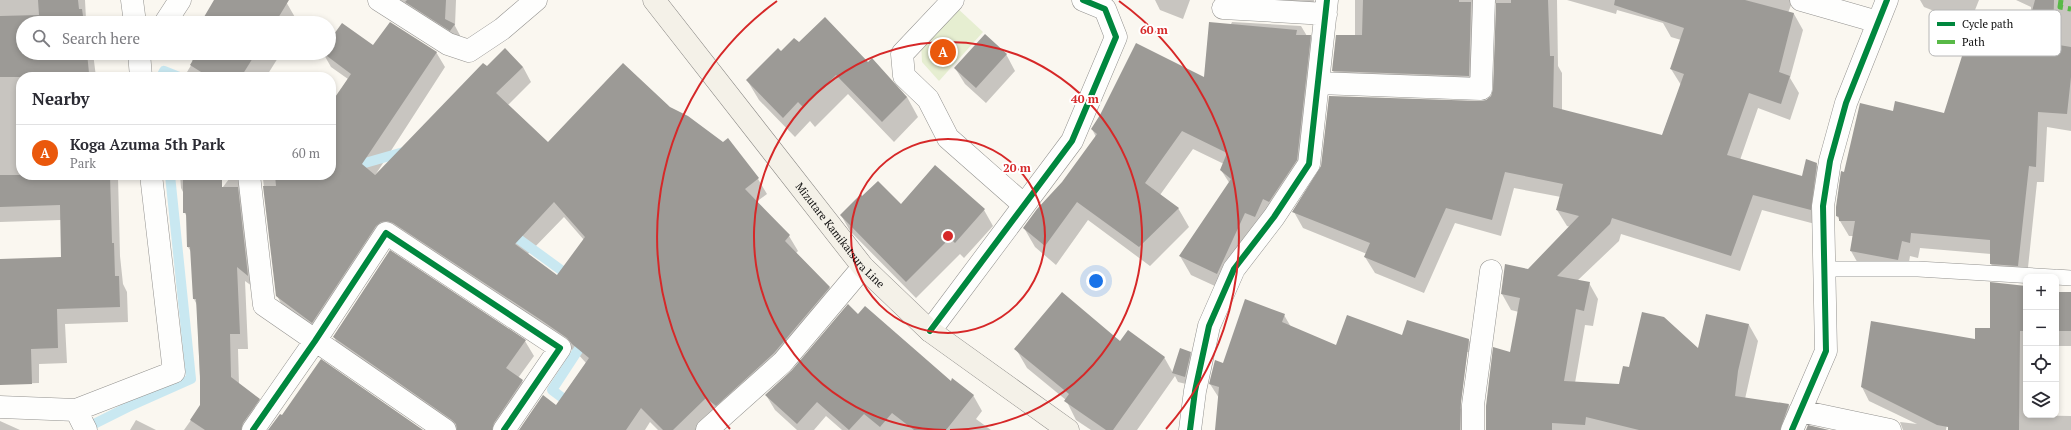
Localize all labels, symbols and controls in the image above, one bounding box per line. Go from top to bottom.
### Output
legend [1929,10,2061,56]
search box [16,16,336,60]
text: Cycle path [1962,17,2014,31]
text: 60 m [1140,22,1168,37]
icon: search [30,27,52,49]
text: Search here [62,28,140,48]
text: Path [1962,35,1985,49]
pin: A [930,37,956,67]
text: Nearby [32,87,90,110]
text: 40 m [1071,91,1099,106]
text: Koga Azuma 5th Park [70,134,225,154]
text: A [40,144,50,162]
text: 60 m [292,144,320,162]
text: Park [70,154,96,172]
text: 20 m [1003,160,1031,175]
street label: Mizutare Kamikatsura Line [793,180,888,291]
centre of rings [941,229,955,243]
your location [1086,271,1106,291]
map controls [2023,274,2059,418]
button: + [2023,274,2059,310]
button: − [2023,310,2059,346]
button: locate [2023,346,2059,382]
button: layers [2023,382,2059,418]

